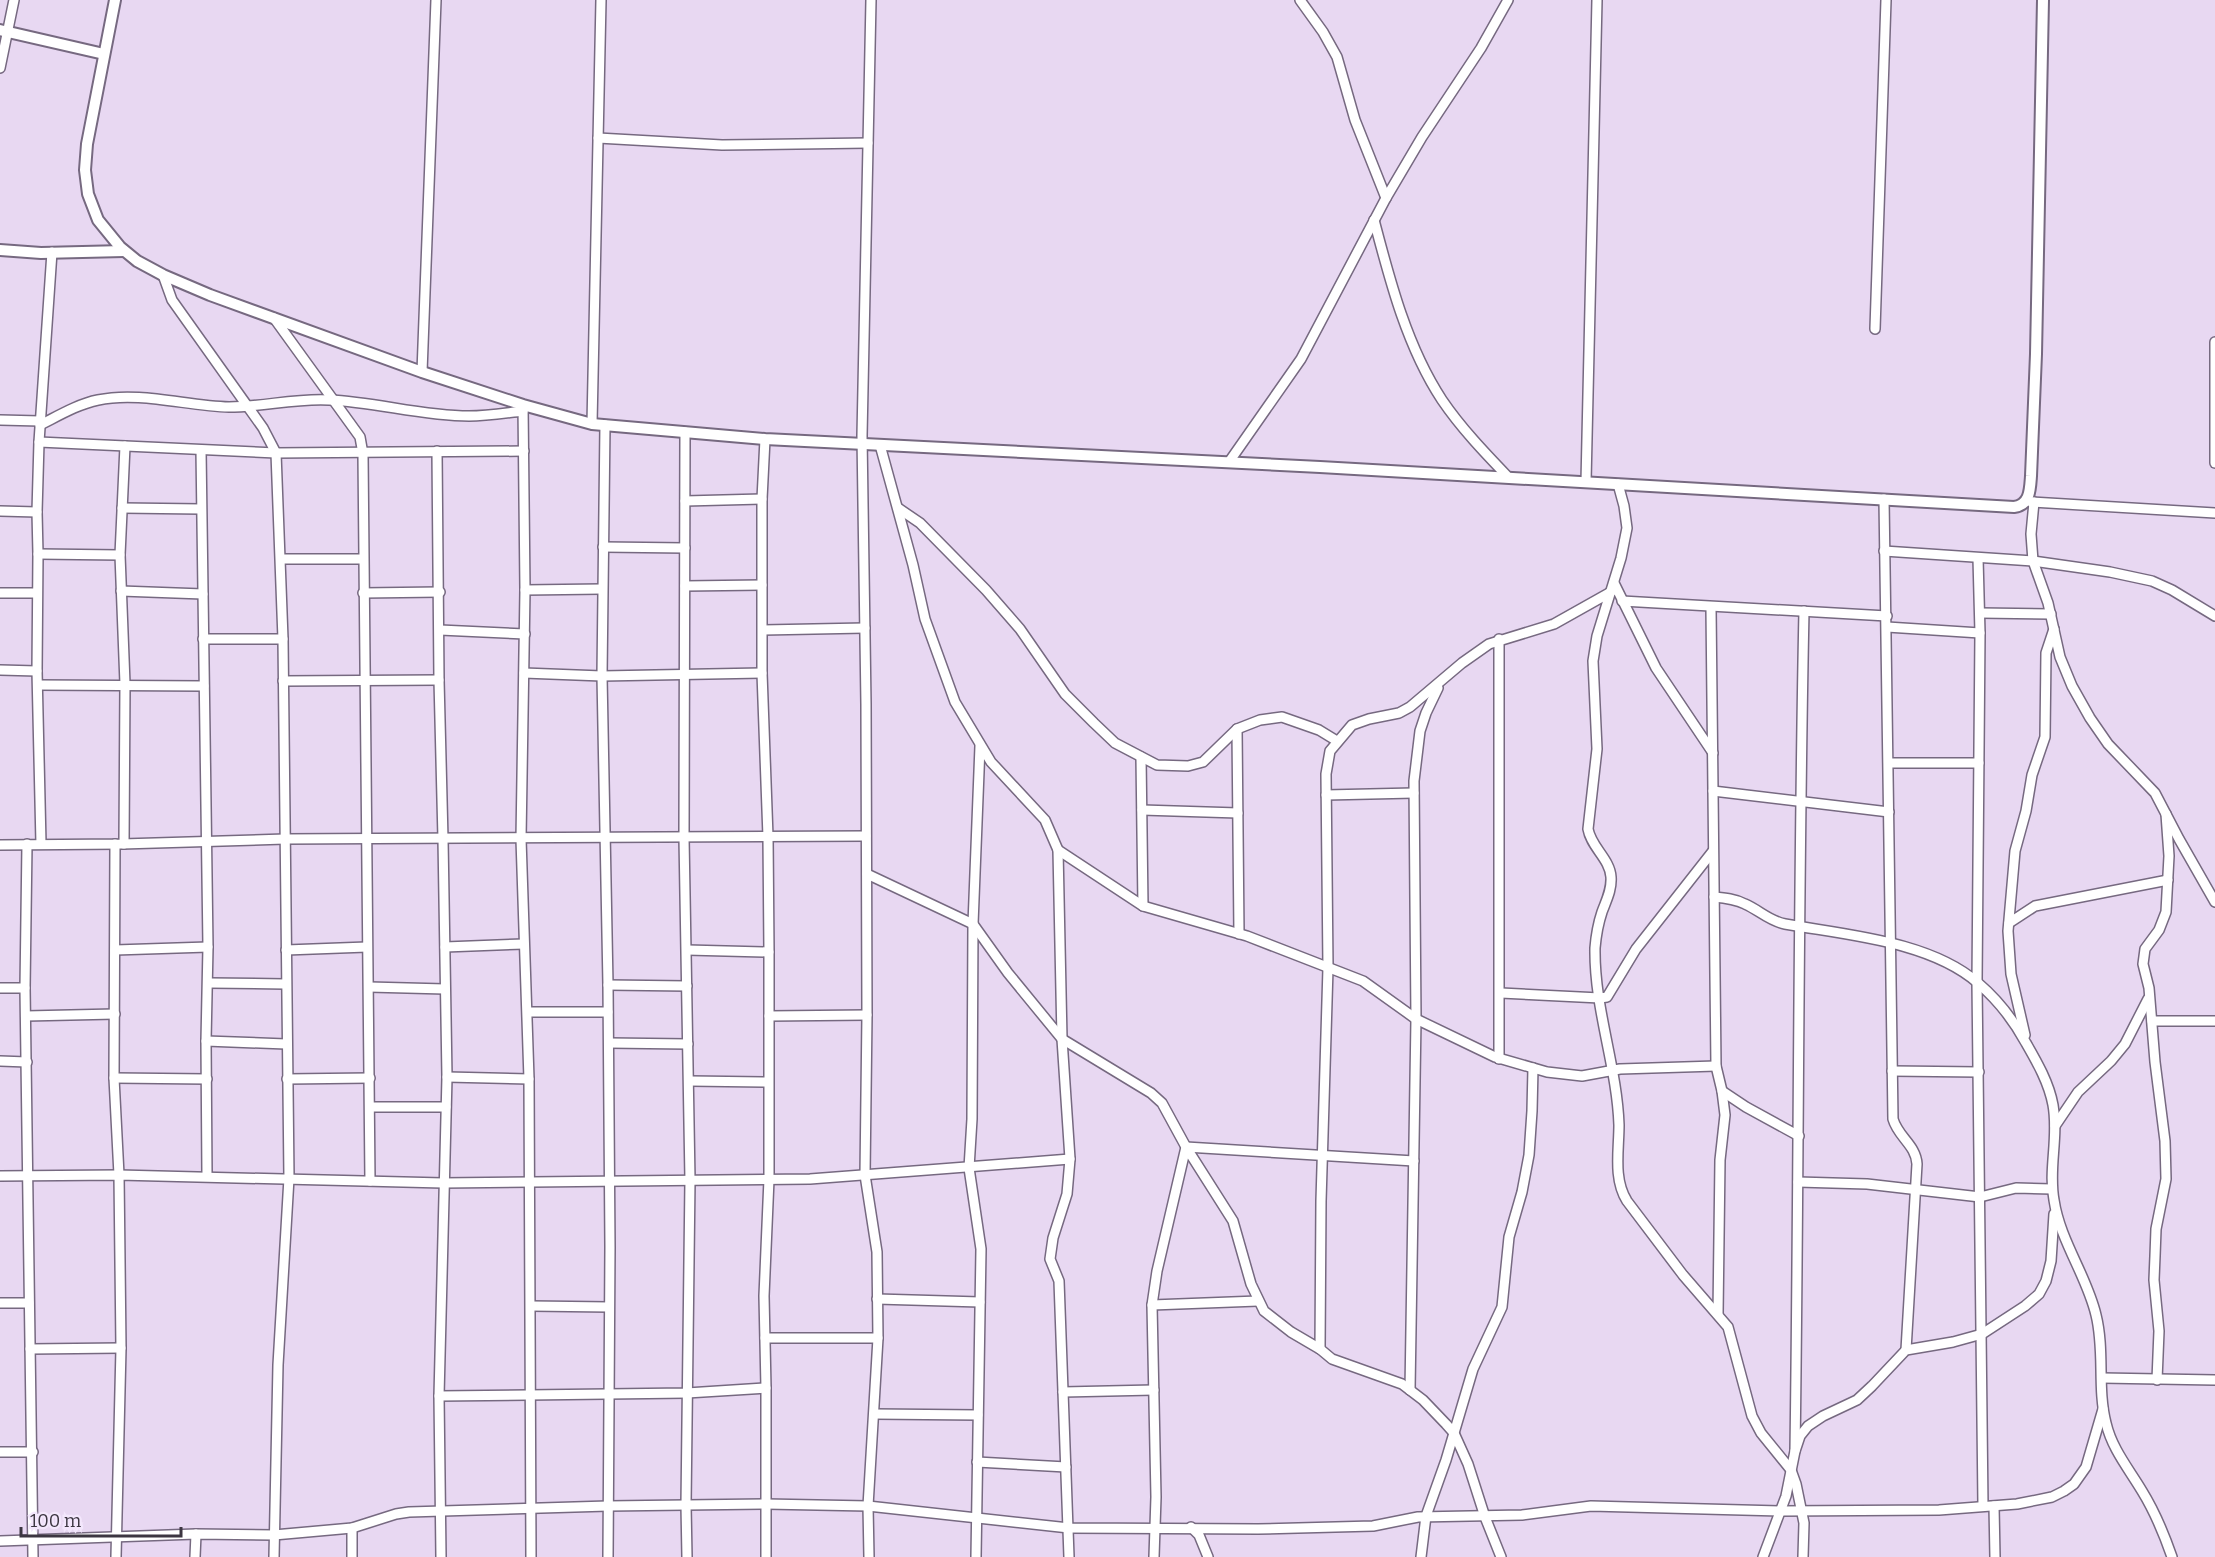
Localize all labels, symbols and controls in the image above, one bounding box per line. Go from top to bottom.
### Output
scale bar [21,1500,182,1538]
text: 100 m [30,1510,81,1532]

